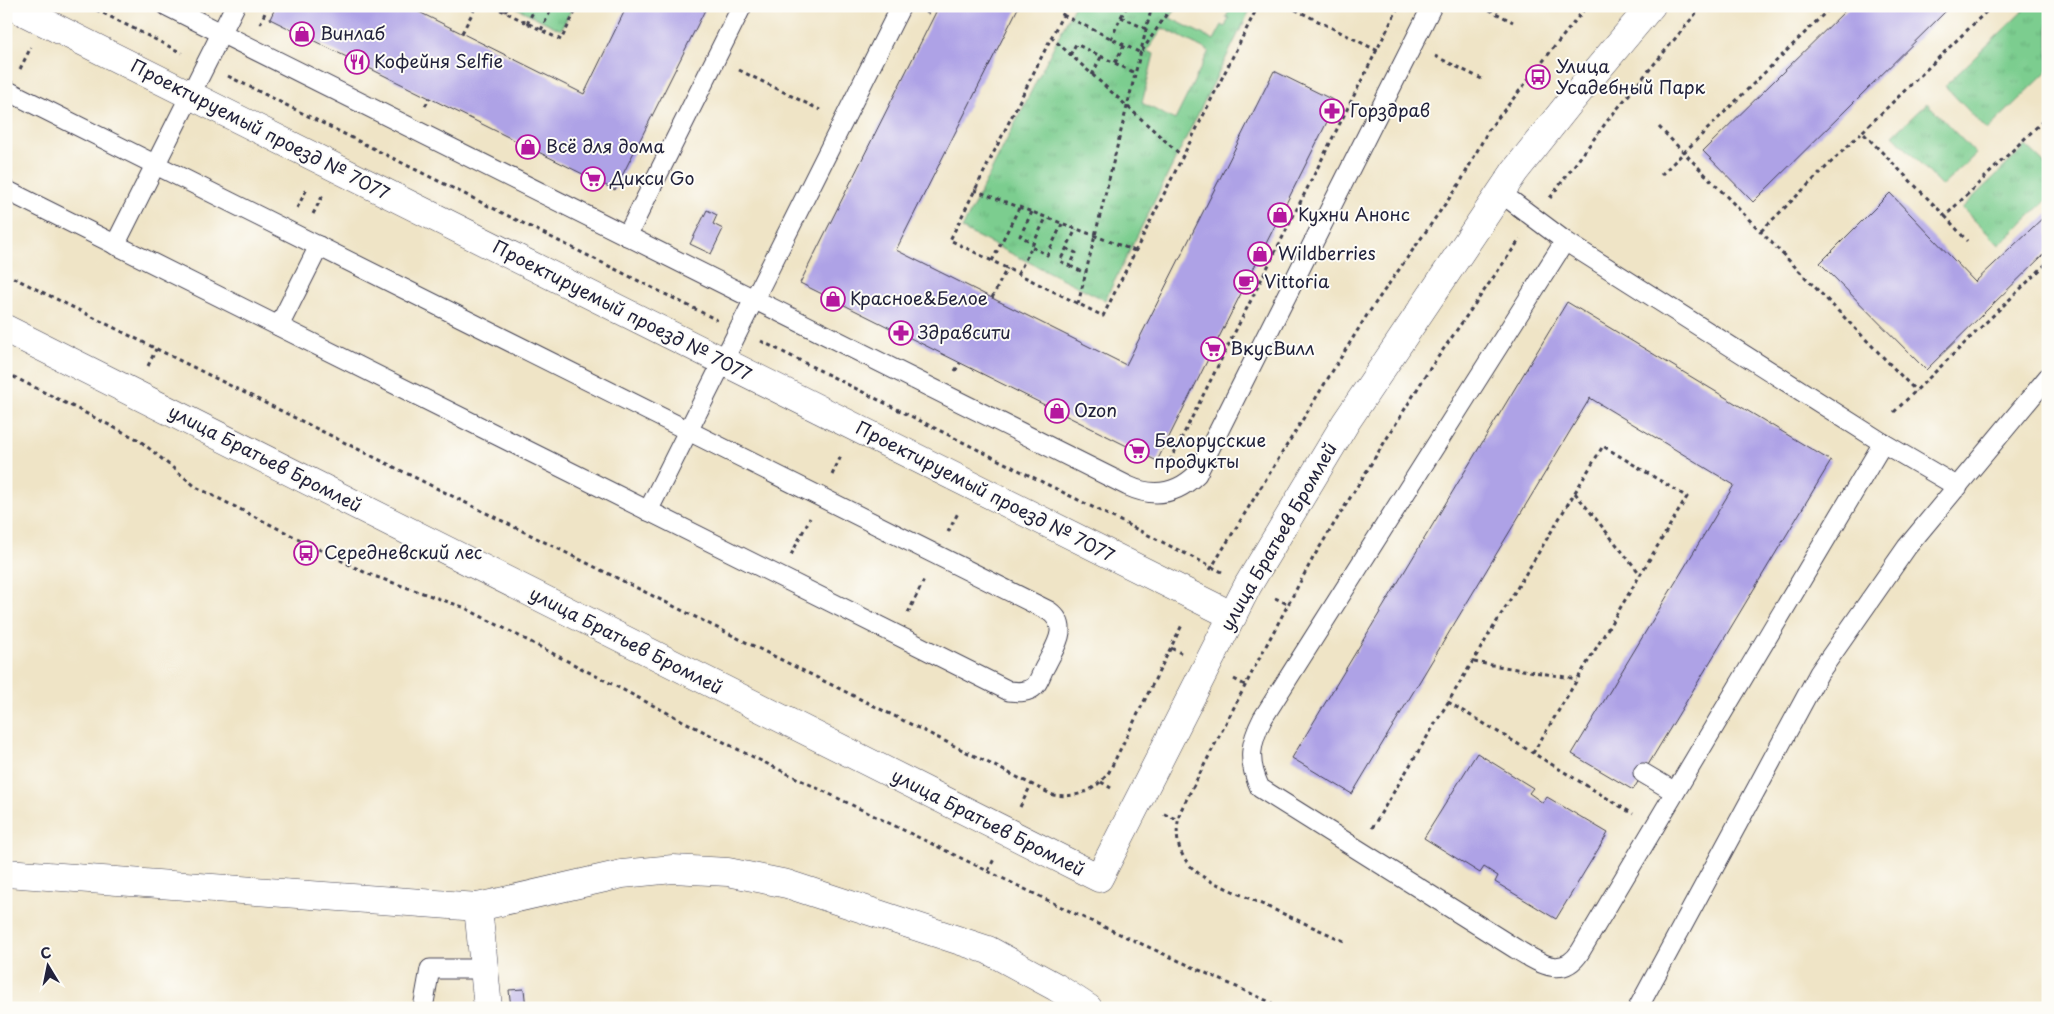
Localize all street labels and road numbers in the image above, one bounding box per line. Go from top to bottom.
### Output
street label: Проектируемый проезд № 7077 [127,51,395,206]
street label: Проектируемый проезд № 7077 [489,232,757,387]
street label: улица Братьев Бромлей [164,397,367,518]
street label: Проектируемый проезд № 7077 [852,413,1120,568]
street label: улица Братьев Бромлей [1213,437,1343,636]
street label: улица Братьев Бромлей [525,579,728,700]
street label: улица Братьев Бромлей [887,761,1090,882]

